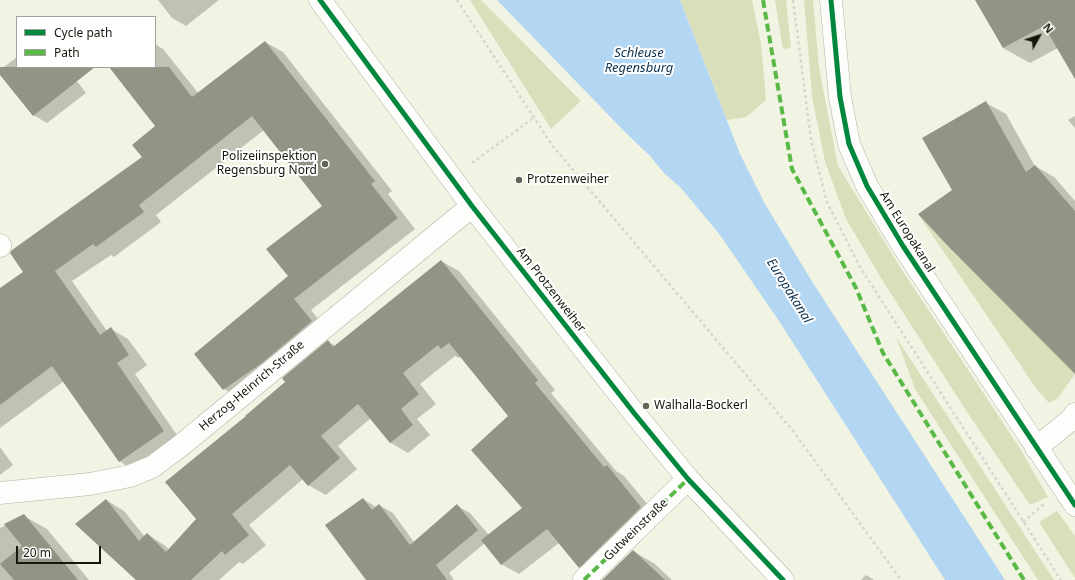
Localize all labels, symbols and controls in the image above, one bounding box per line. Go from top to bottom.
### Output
legend [16,16,156,68]
north arrow [1019,16,1059,56]
text: N [1040,20,1057,36]
text: Cycle path [54,24,112,41]
text: Path [54,44,80,61]
water label: Schleuse Regensburg [605,45,673,76]
place label: Polizeiinspektion Regensburg Nord [217,150,317,178]
marker: Polizeiinspektion Regensburg Nord [320,159,330,169]
place label: Protzenweiher [527,173,609,187]
marker: Protzenweiher [514,175,524,185]
street label: Am Europakanal [876,189,938,275]
street label: Am Protzenweiher [513,245,589,335]
water label: Europakanal [763,256,815,326]
street label: Herzog-Heinrich-Straße [197,338,307,434]
place label: Walhalla-Bockerl [654,399,748,413]
marker: Walhalla-Bockerl [641,401,651,411]
street label: Gutweinstraße [601,496,671,564]
scale bar [18,538,103,564]
text: 20 m [23,544,51,561]

